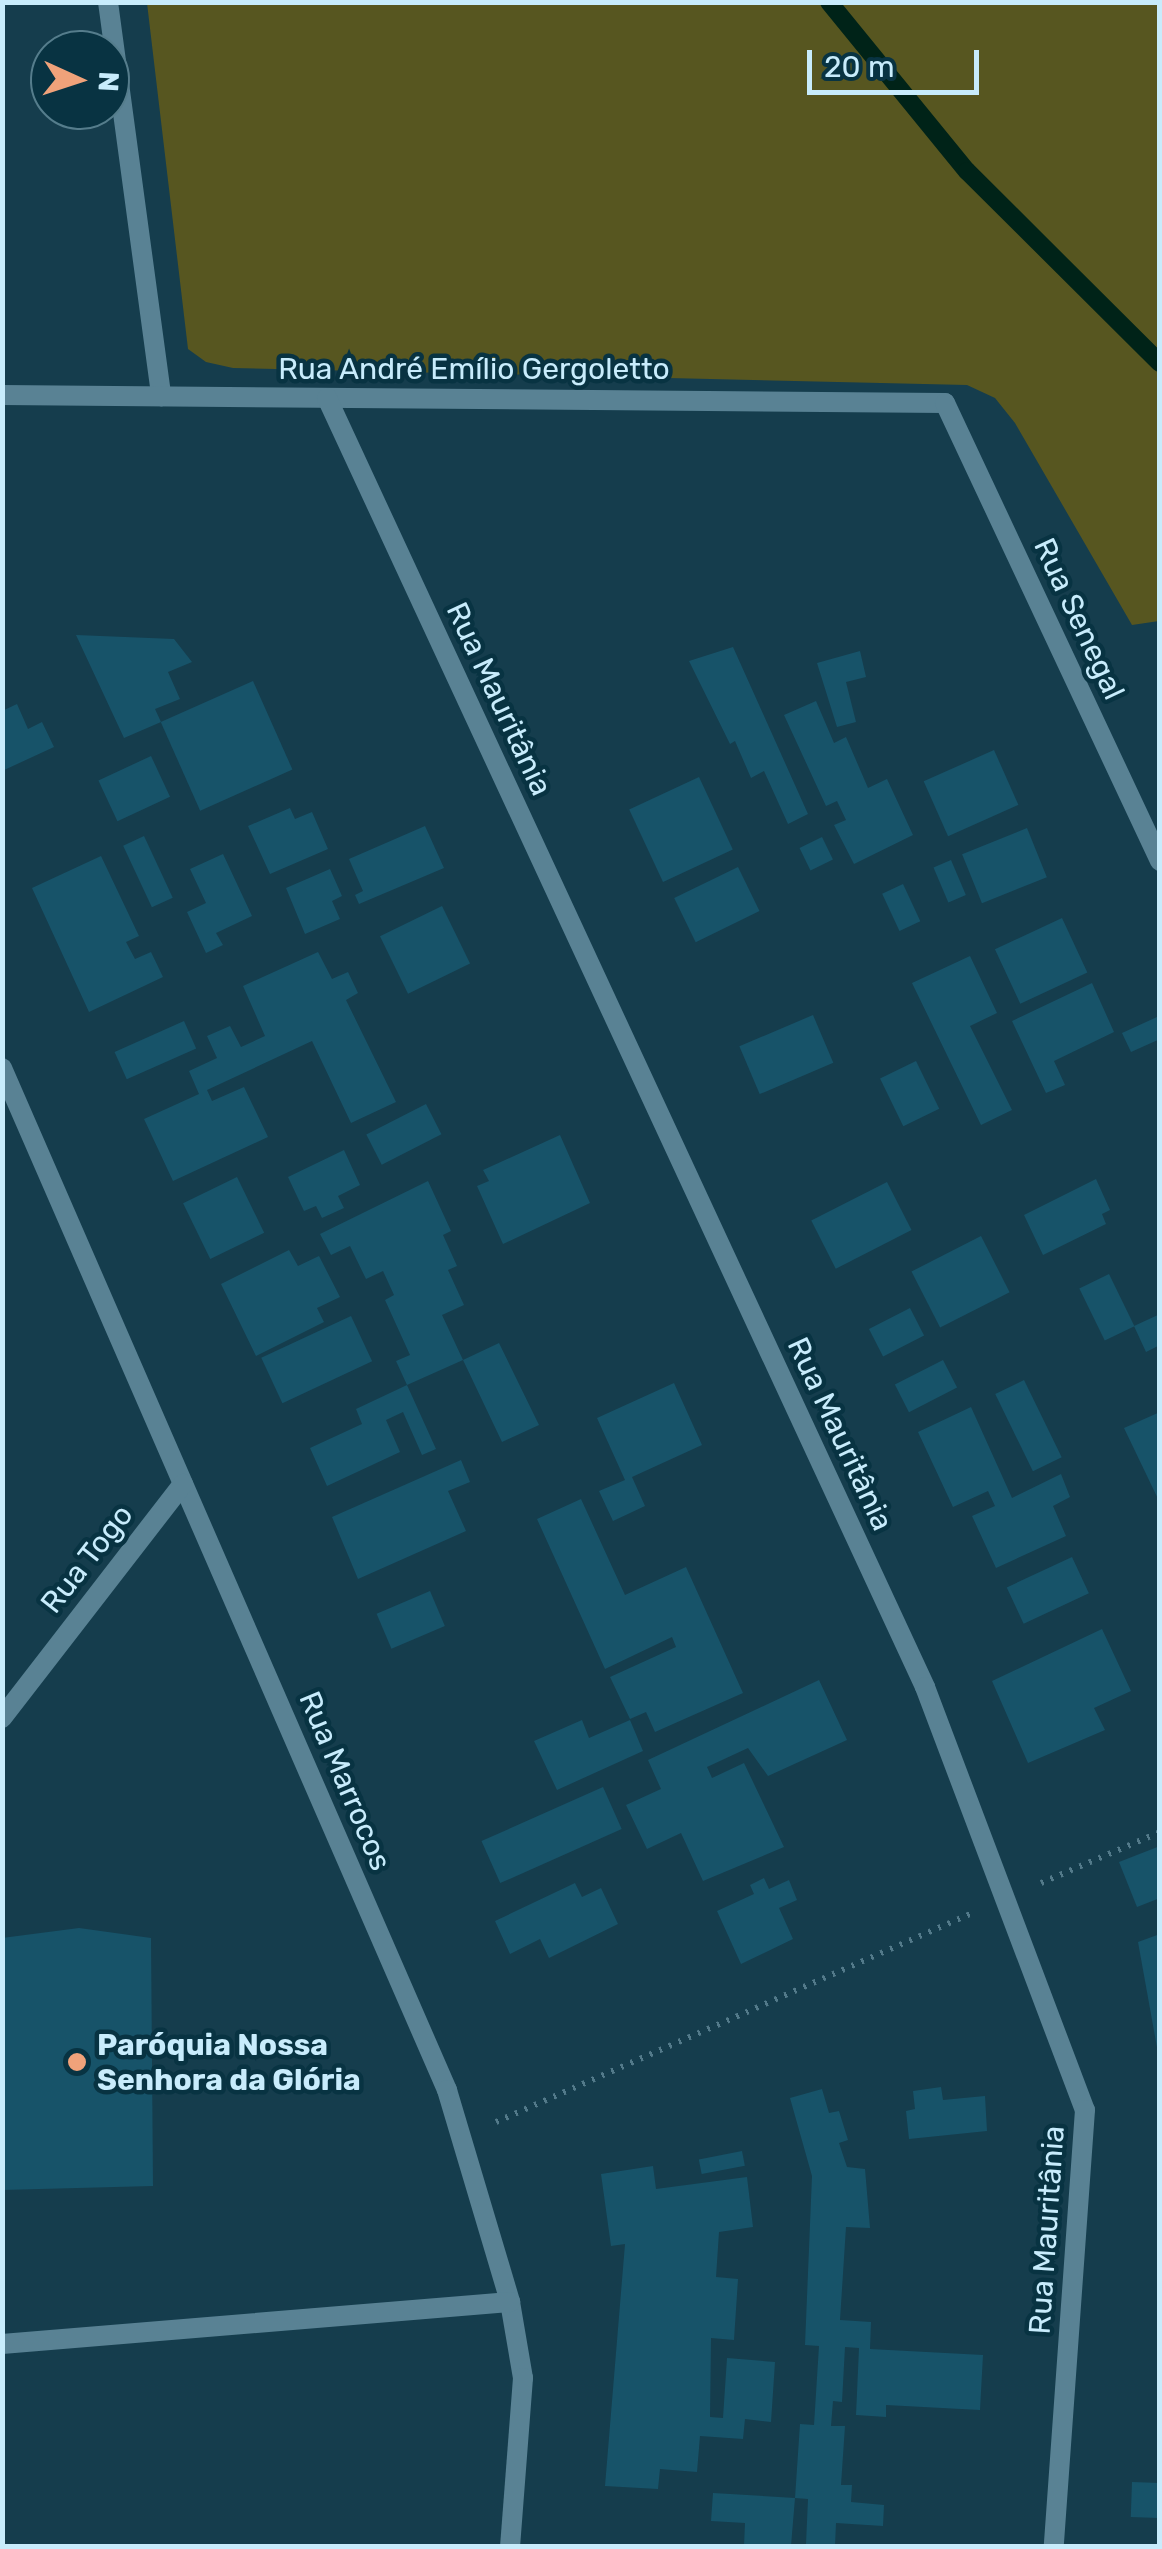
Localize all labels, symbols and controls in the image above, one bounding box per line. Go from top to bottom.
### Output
north arrow [30,30,130,130]
scale bar [812,30,984,92]
text: 20 m [824,49,895,85]
text: N [91,71,125,92]
street label: Rua André Emílio Gergoletto [278,351,670,387]
street label: Rua Senegal [1026,533,1132,705]
street label: Rua Mauritânia [439,597,559,801]
street label: Rua Mauritânia [780,1332,900,1536]
street label: Rua Togo [33,1497,141,1621]
street label: Rua Marrocos [291,1686,399,1876]
place label: Paróquia Nossa Senhora da Glória [97,2027,361,2098]
marker: Paróquia Nossa Senhora da Glória [66,2051,88,2073]
street label: Rua Mauritânia [1022,2124,1072,2336]

